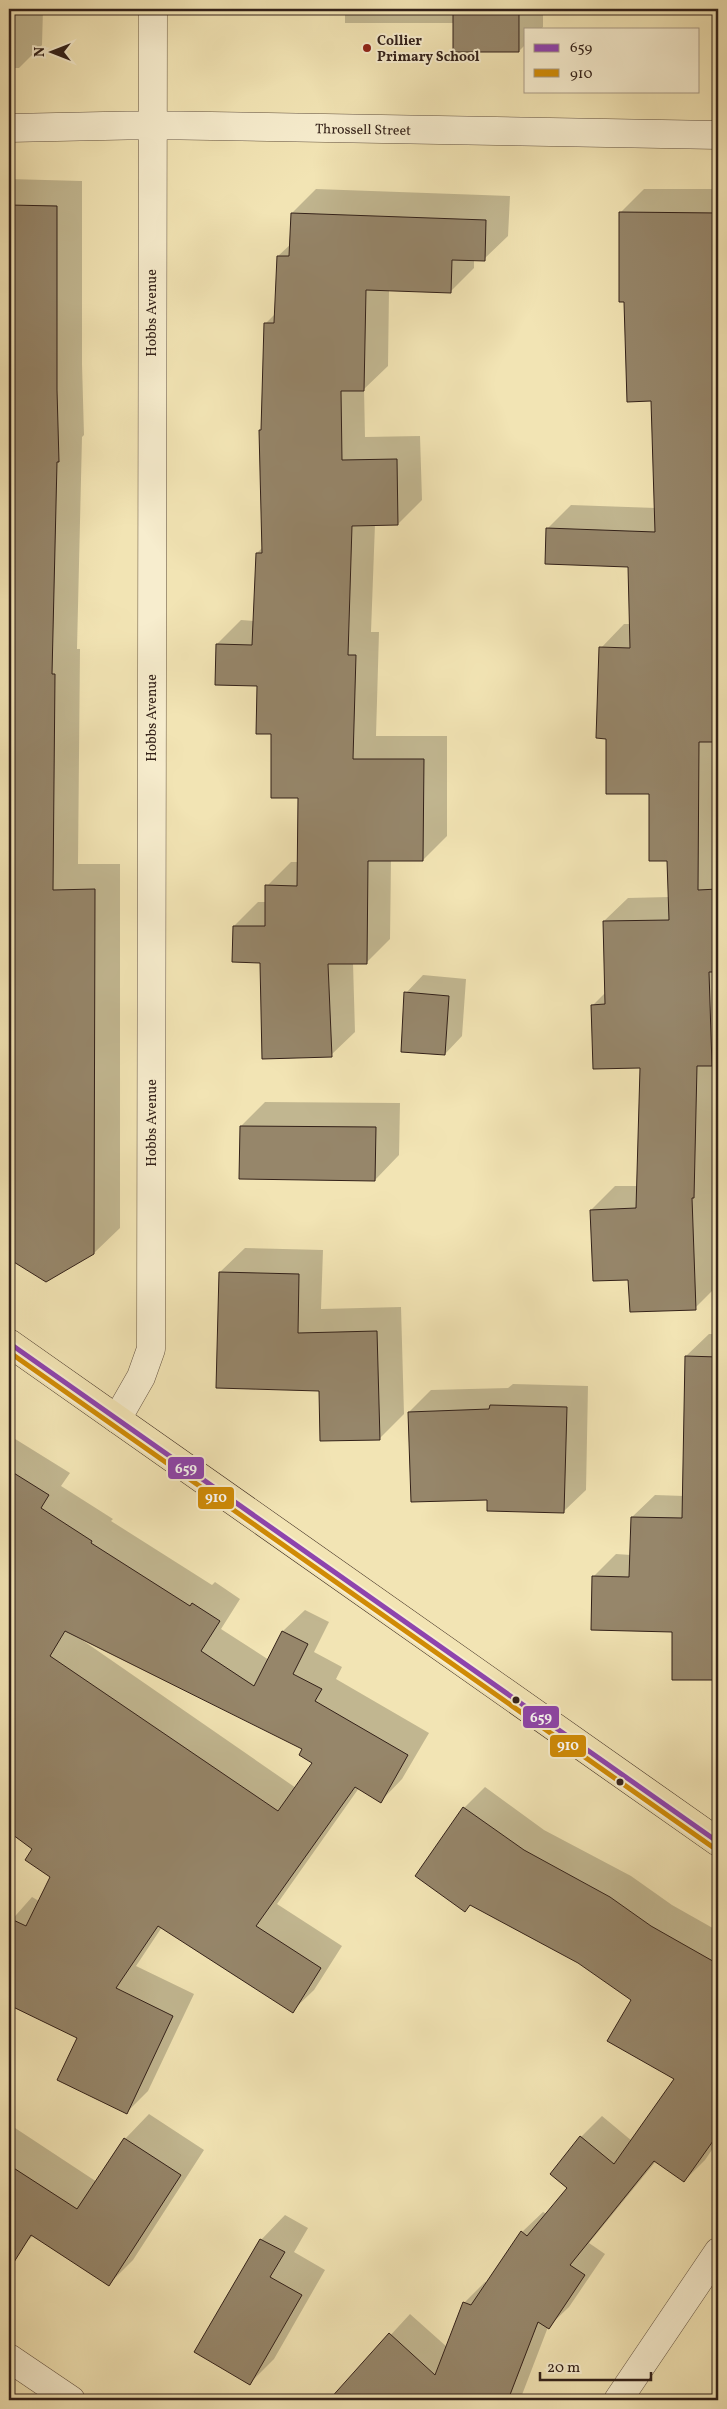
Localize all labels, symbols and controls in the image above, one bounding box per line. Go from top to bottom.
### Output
north arrow [28,28,78,78]
legend [524,28,700,92]
place label: Collier Primary School [377,32,480,67]
text: 659 [570,38,593,59]
marker: Collier Primary School [361,42,373,54]
text: N [31,47,50,57]
text: 910 [570,64,593,85]
street label: Throssell Street [315,120,411,141]
street label: Hobbs Avenue [143,269,162,357]
street label: Hobbs Avenue [143,674,162,762]
street label: Hobbs Avenue [143,1079,162,1167]
line badge: 659 [167,1456,205,1480]
text: 659 [175,1460,197,1479]
line badge: 910 [197,1486,235,1510]
text: 910 [205,1489,227,1508]
unlabelled marker [511,1695,521,1705]
line badge: 659 [522,1705,560,1729]
text: 659 [530,1709,552,1728]
line badge: 910 [549,1734,587,1758]
text: 910 [557,1737,579,1756]
unlabelled marker [615,1777,625,1787]
scale bar [540,2349,651,2381]
text: 20 m [547,2358,580,2379]

